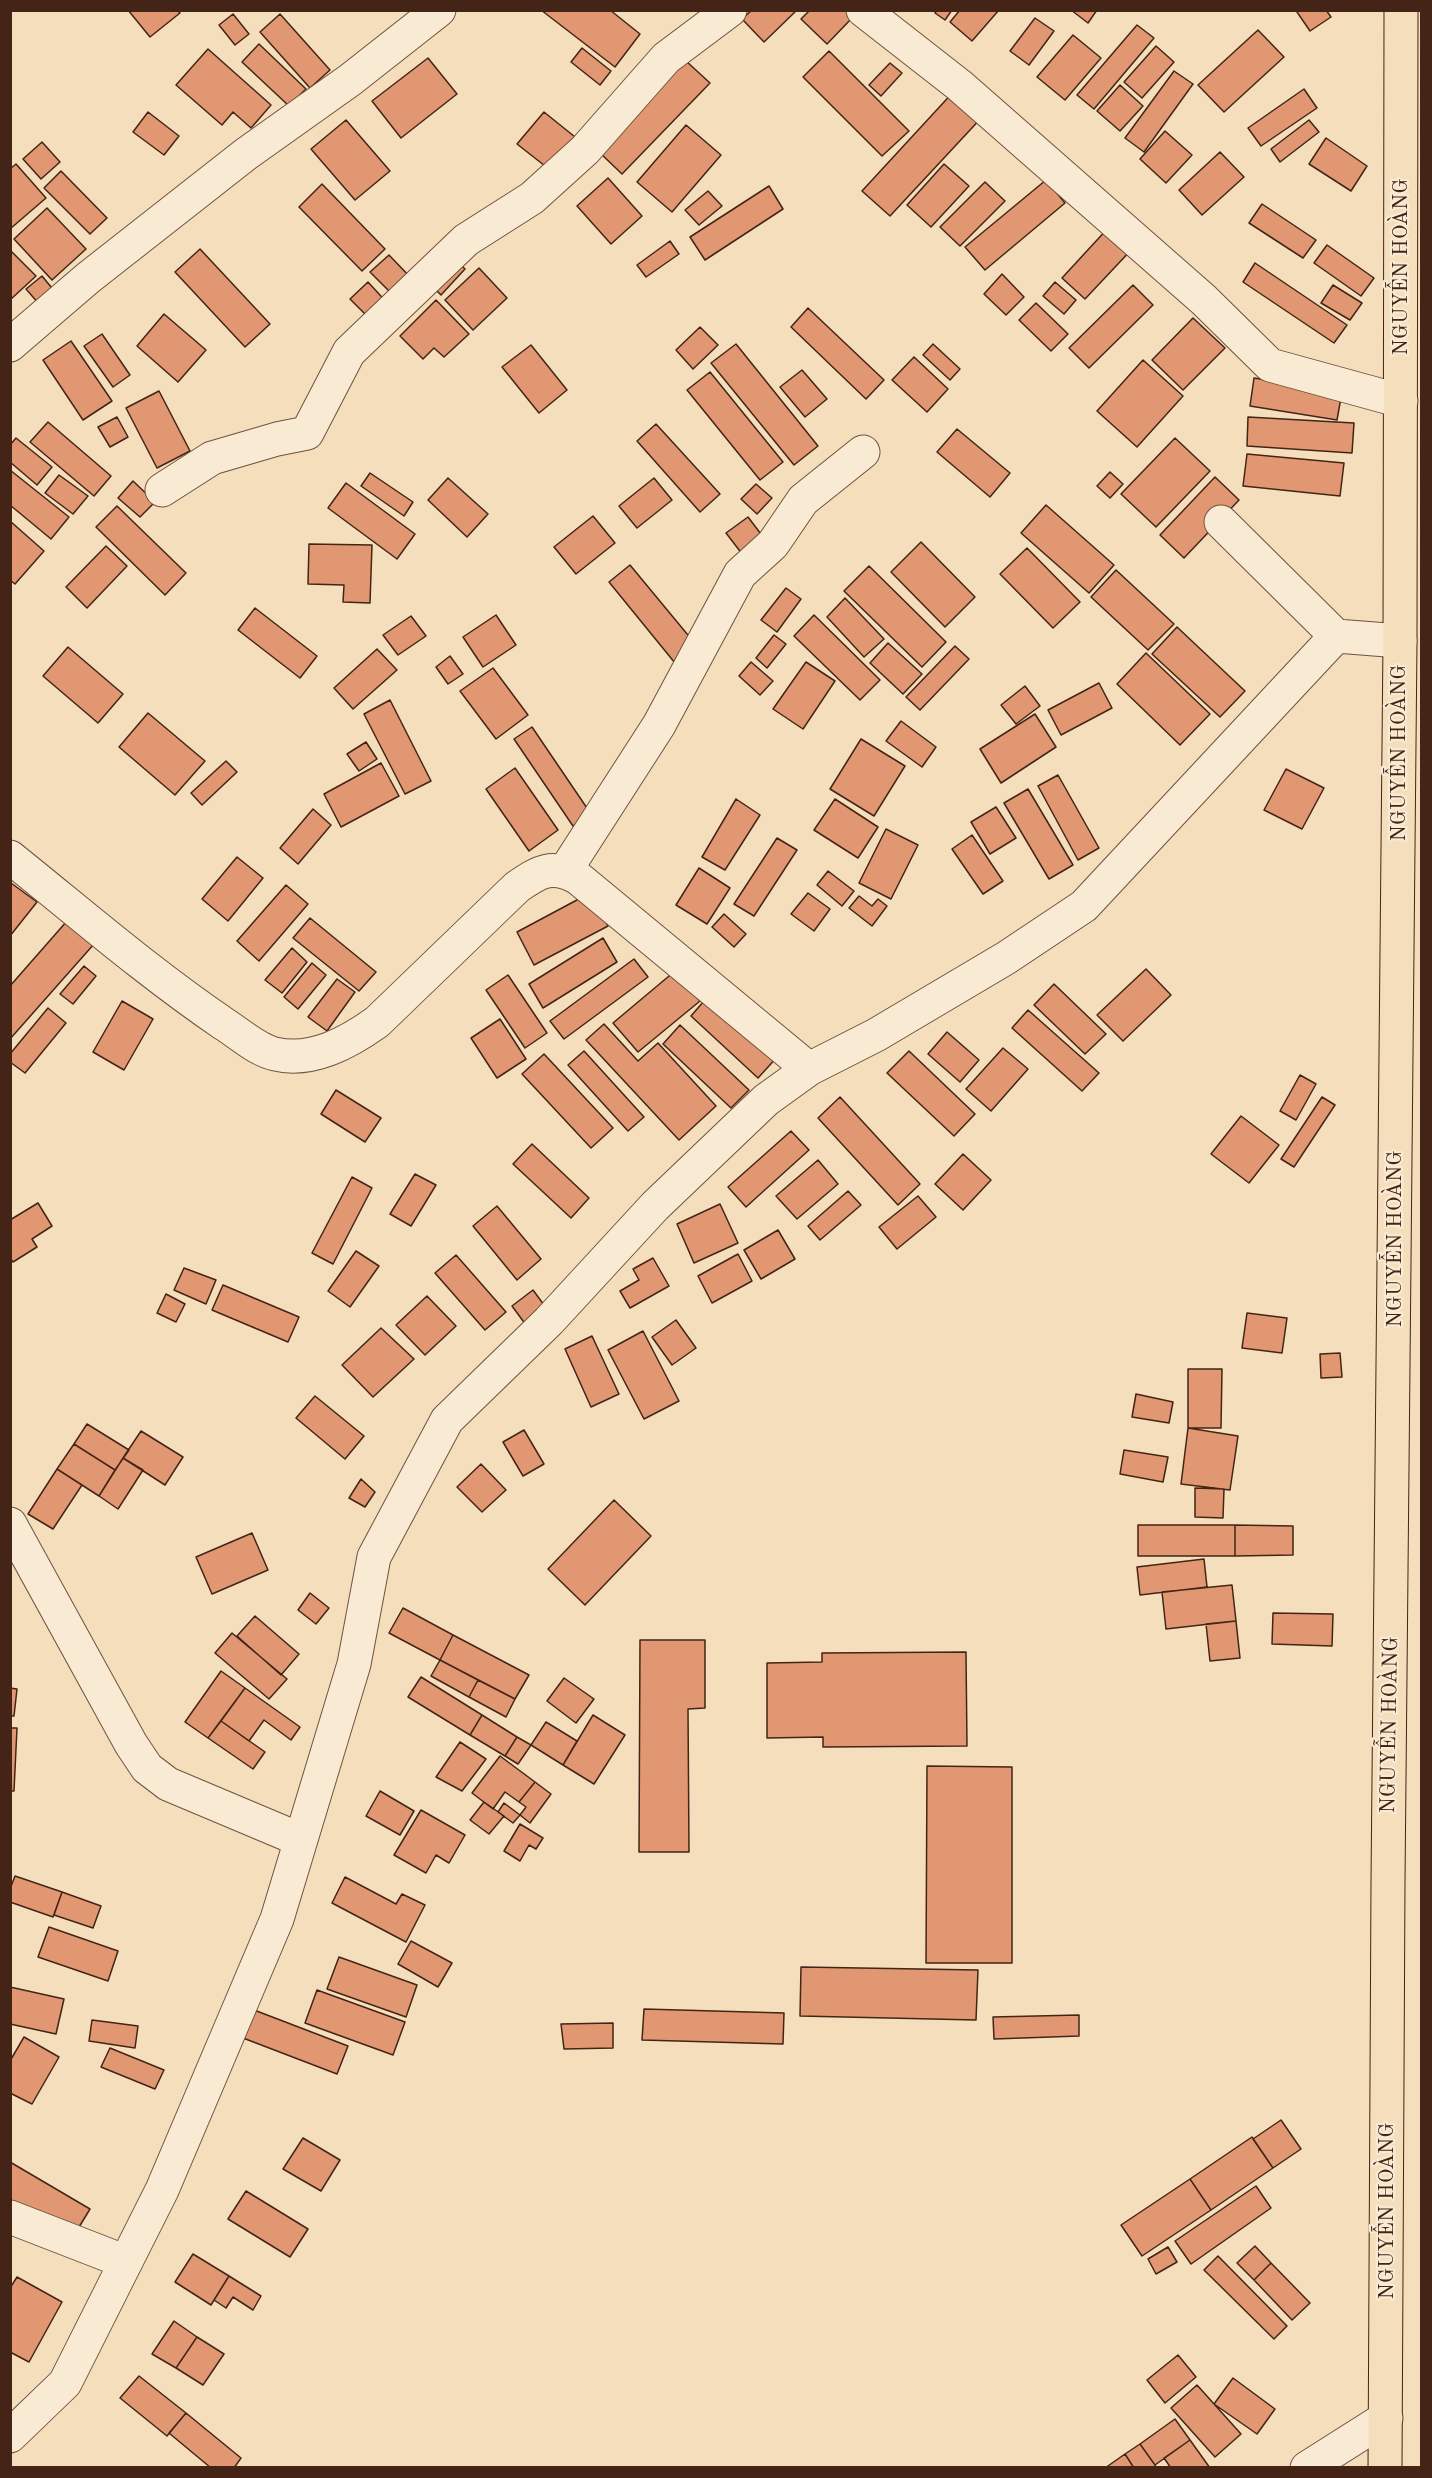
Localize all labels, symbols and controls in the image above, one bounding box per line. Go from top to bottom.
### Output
street label: NGUYỄN HOÀNG [1388,179,1414,355]
street label: NGUYỄN HOÀNG [1386,665,1412,841]
street label: NGUYỄN HOÀNG [1382,1151,1408,1327]
street label: NGUYỄN HOÀNG [1376,1636,1404,1814]
street label: NGUYỄN HOÀNG [1374,2123,1400,2299]

